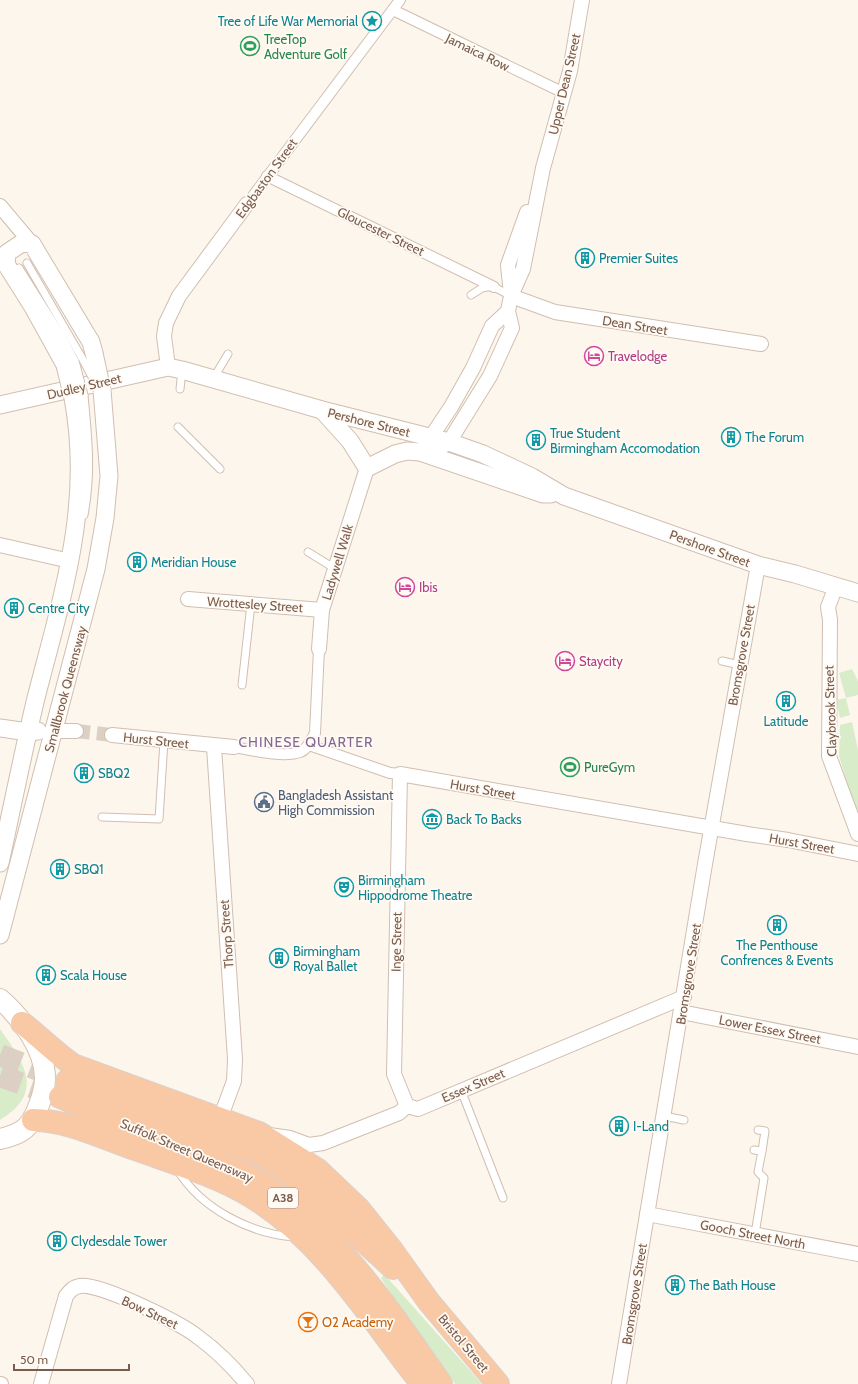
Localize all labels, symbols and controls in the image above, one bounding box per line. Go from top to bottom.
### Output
place icon: Tree of Life War Memorial [361,10,383,32]
place label: Tree of Life War Memorial [218,13,358,29]
street label: Jamaica Row [443,29,513,75]
place label: TreeTop Adventure Golf [264,31,348,62]
street label: Upper Dean Street [545,31,584,136]
sports icon: TreeTop Adventure Golf [239,35,261,57]
street label: Edgbaston Street [232,135,301,221]
street label: Gloucester Street [335,203,428,259]
building icon: Premier Suites [574,247,596,269]
place label: Premier Suites [599,250,679,266]
street label: Dean Street [601,312,669,338]
hotel icon: Travelodge [583,345,605,367]
place label: Travelodge [608,348,668,364]
street label: Dudley Street [45,370,123,402]
street label: Pershore Street [326,404,413,440]
place label: True Student Birmingham Accomodation [550,425,700,456]
building icon: The Forum [720,426,742,448]
building icon: True Student Birmingham Accomodation [525,429,547,451]
place label: The Forum [745,429,804,445]
street label: Ladywell Walk [318,522,356,602]
street label: Pershore Street [668,526,753,570]
building icon: Meridian House [126,551,148,573]
place label: Meridian House [151,554,237,570]
hotel icon: Ibis [394,576,416,598]
place label: Ibis [419,579,438,595]
street label: Wrottesley Street [206,593,304,615]
building icon: Centre City [3,597,25,619]
place label: Centre City [28,600,90,616]
street label: Bromsgrove Street [724,603,758,707]
street label: Smallbrook Queensway [40,624,90,754]
hotel icon: Staycity [554,650,576,672]
place label: Staycity [579,653,623,669]
street label: Claybrook Street [820,665,840,757]
building icon: Latitude [775,690,797,712]
place label: Latitude [764,713,809,729]
street label: Hurst Street [122,729,190,751]
district label: CHINESE QUARTER [238,733,374,751]
sports icon: PureGym [559,756,581,778]
place label: PureGym [584,759,635,775]
building icon: SBQ2 [73,762,95,784]
place label: SBQ2 [98,765,130,781]
street label: Hurst Street [449,775,518,803]
place label: Bangladesh Assistant High Commission [278,787,394,818]
public building icon: Bangladesh Assistant High Commission [253,791,275,813]
museum icon: Back To Backs [421,808,443,830]
place label: Back To Backs [446,811,522,827]
street label: Hurst Street [768,829,837,857]
building icon: SBQ1 [49,858,71,880]
place label: SBQ1 [74,861,104,877]
place label: Birmingham Hippodrome Theatre [358,872,473,903]
theatre icon: Birmingham Hippodrome Theatre [333,876,355,898]
street label: Thorp Street [216,899,236,969]
street label: Inge Street [387,911,405,972]
building icon: The Penthouse Confrences & Events [766,914,788,936]
street label: Bromsgrove Street [672,922,704,1026]
place label: The Penthouse Confrences & Events [721,937,834,968]
place label: Birmingham Royal Ballet [293,943,360,974]
building icon: Birmingham Royal Ballet [268,947,290,969]
building icon: Scala House [35,964,57,986]
place label: Scala House [60,967,127,983]
street label: Lower Essex Street [718,1011,823,1047]
street label: Essex Street [439,1064,508,1105]
street label: Suffolk Street Queensway [118,1115,256,1185]
building icon: I-Land [608,1115,630,1137]
place label: I-Land [633,1118,669,1134]
road number: A38 [268,1188,298,1208]
street label: Gooch Street North [699,1216,807,1252]
building icon: Clydesdale Tower [46,1230,68,1252]
place label: Clydesdale Tower [71,1233,168,1249]
street label: Bromsgrove Street [618,1242,650,1346]
building icon: The Bath House [664,1274,686,1296]
place label: The Bath House [689,1277,776,1293]
street label: Bow Street [119,1292,181,1332]
bar icon: O2 Academy [297,1311,319,1333]
street label: Bristol Street [435,1311,493,1376]
place label: O2 Academy [322,1314,394,1330]
scale bar [14,1346,129,1372]
text: 50 m [20,1352,48,1367]

